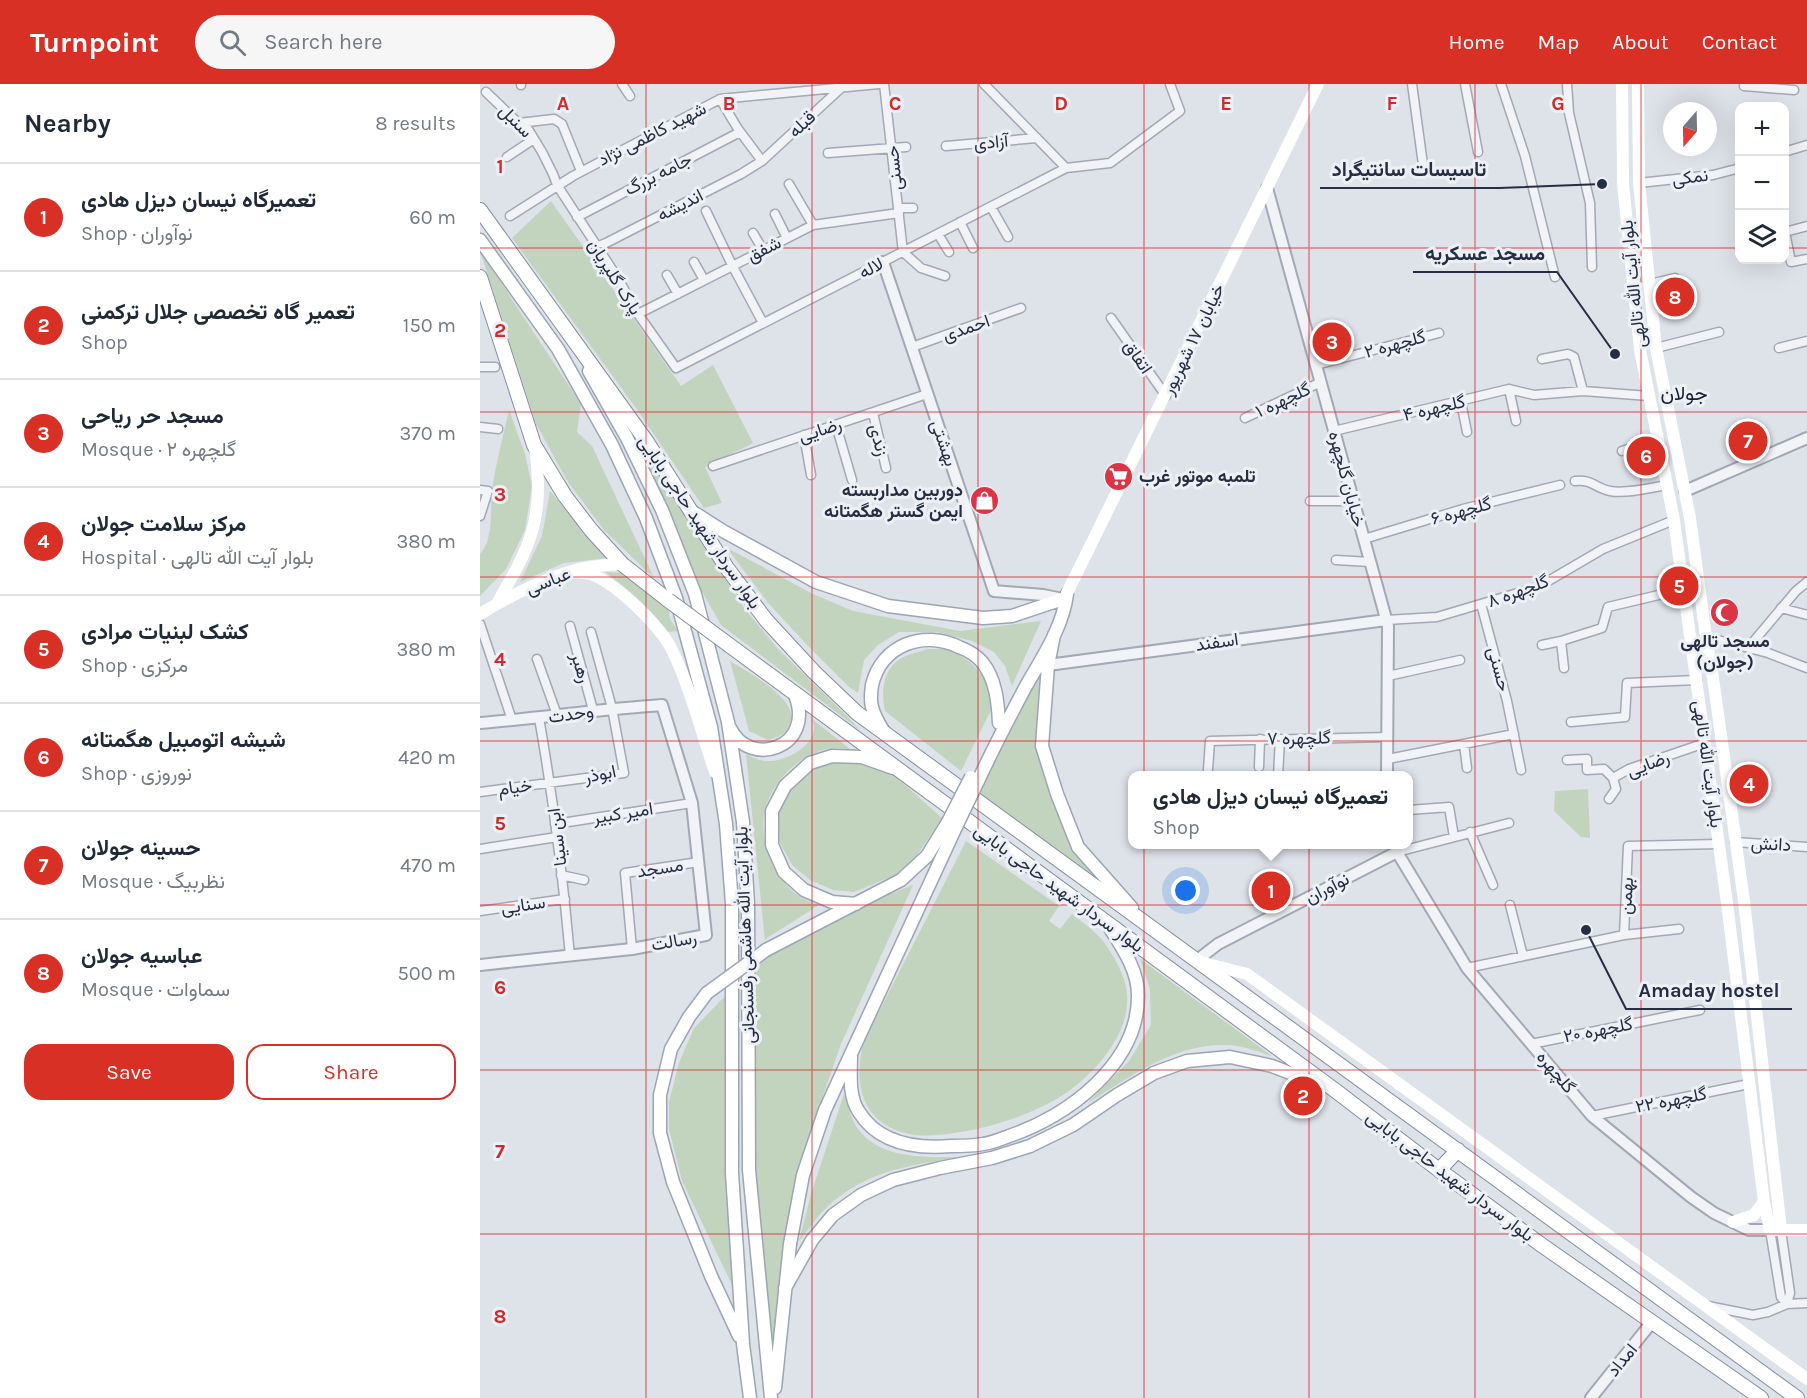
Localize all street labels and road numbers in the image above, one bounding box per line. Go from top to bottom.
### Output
street label: شهید کاظمی نژاد [594,97,710,171]
street label: سنبل [495,100,537,142]
street label: قبله [784,106,820,142]
street label: آزادی [973,129,1011,154]
street label: حسنی [881,144,907,192]
street label: جامه بزرگ [621,148,695,200]
street label: نمکی [1671,164,1709,190]
street label: اندیشه [653,184,707,226]
street label: بلوار آیت الله تالهی [1615,219,1651,349]
street label: شفق [743,231,785,267]
street label: پارک گلپریان [582,235,647,319]
street label: لاله [855,253,887,283]
street label: خیابان ۱۷ شهریور [1156,280,1229,399]
street label: احمدی [939,310,993,346]
street label: گلچهره ۲ [1362,325,1428,364]
street label: اتفاق [1119,336,1157,378]
street label: گلچهره ۱ [1252,378,1315,423]
street label: گلچهره ۴ [1401,390,1468,427]
street label: رضایی [796,413,844,447]
street label: بهشتی [926,417,962,469]
street label: زندی [864,422,894,458]
street label: خیابان گلچهره [1323,429,1370,530]
street label: بلوار سردار شهید حاجی بابایی [634,431,766,613]
street label: گلچهره ۶ [1428,492,1494,531]
street label: عباسی [522,562,574,600]
street label: گلچهره ۸ [1484,570,1552,613]
street label: اسفند [1194,628,1240,656]
street label: حسنی [1483,644,1515,694]
street label: رهبر [566,649,596,686]
street label: بلوار آیت الله تالهی [1688,699,1728,829]
street label: وحدت [547,700,595,728]
street label: گلچهره ۷ [1267,726,1331,751]
street label: رضایی [1623,746,1673,782]
street label: ابوذر [581,760,618,788]
street label: خیام [497,774,534,801]
street label: امیر کبیر [590,797,655,829]
street label: ابن سینا [543,807,571,867]
street label: بلوار سردار شهید حاجی بابایی [970,819,1148,957]
street label: بلوار آیت الله هاشمی رفسنجانی [730,826,760,1044]
street label: دانش [1750,832,1792,856]
street label: مسجد [635,853,685,883]
street label: نوآوران [1301,868,1353,908]
street label: بهمن [1614,877,1638,915]
street label: سنایی [499,891,547,919]
street label: رسالت [650,926,698,956]
street label: گلچهره ۲۰ [1561,1013,1635,1048]
street label: گلچهره [1531,1046,1580,1098]
street label: گلچهره ۲۲ [1634,1082,1709,1119]
street label: بلوار سردار شهید حاجی بابایی [1362,1106,1538,1246]
street label: امداد [1602,1339,1642,1381]

